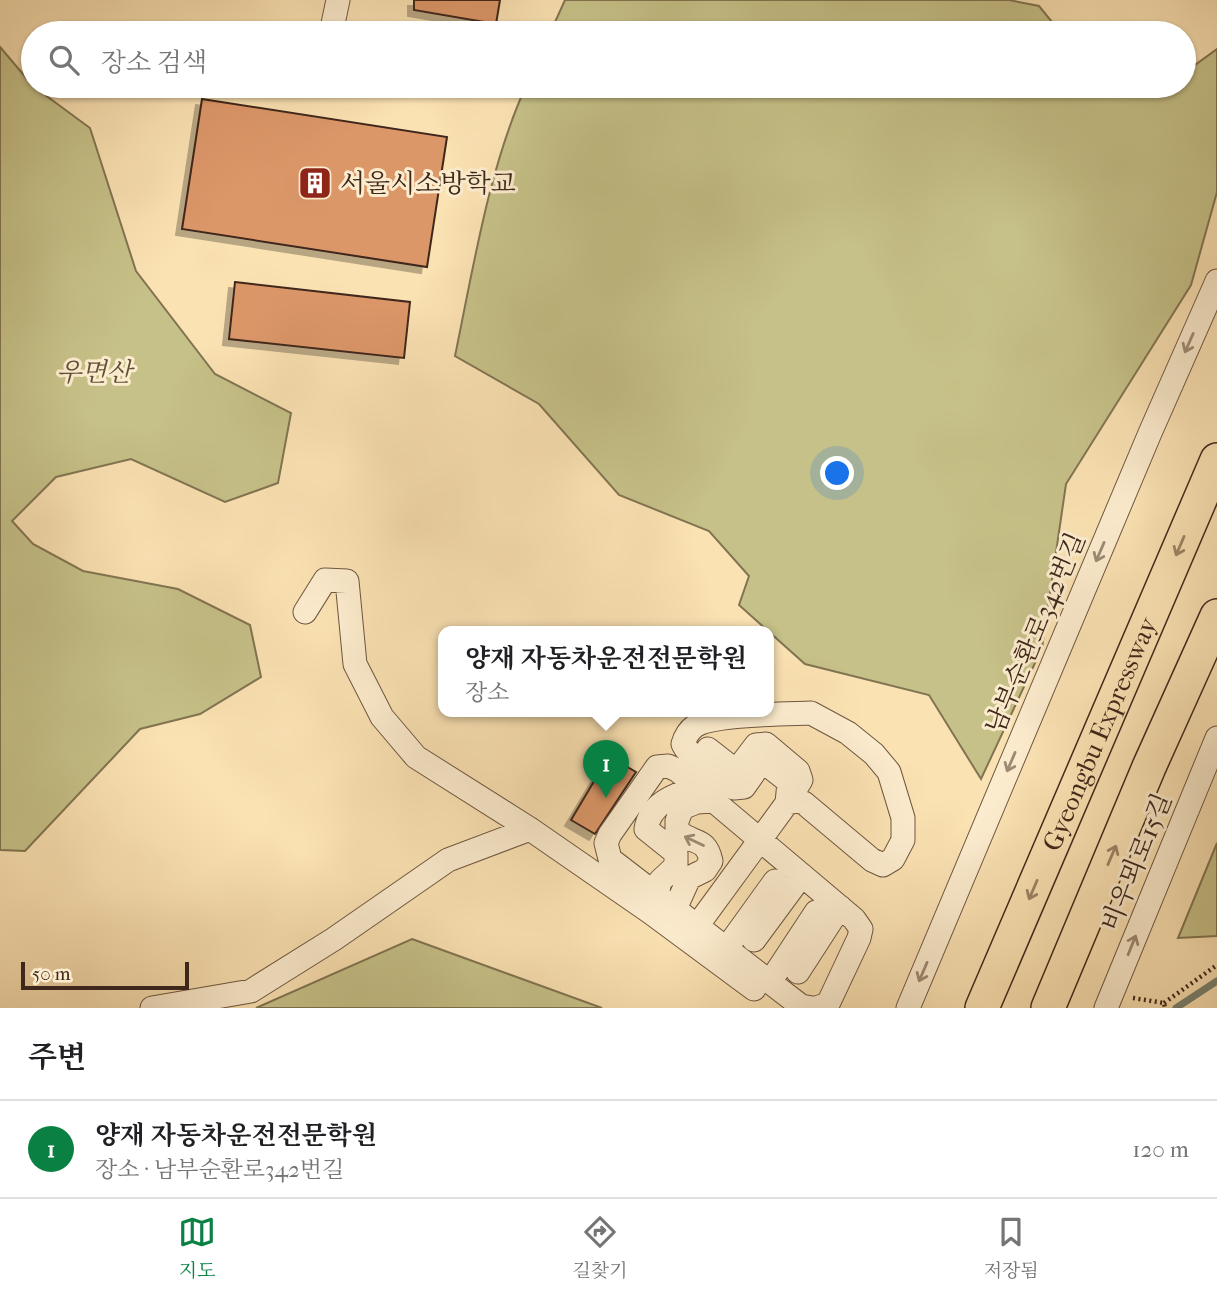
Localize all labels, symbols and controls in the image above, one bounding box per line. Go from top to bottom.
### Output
search box [21,21,1196,98]
icon: search [45,41,83,79]
text: 장소 검색 [101,47,207,78]
building icon: 서울시소방학교 [296,164,334,202]
place label: 서울시소방학교 [340,168,516,199]
one-way arrow [1182,332,1195,354]
park label: 우면산 [56,357,136,388]
your location [820,456,854,490]
street label: 남부순환로342번길 [979,528,1092,738]
one-way arrow [1173,534,1186,556]
one-way arrow [1092,541,1105,563]
street label: Gyeongbu Expressway [1036,612,1164,856]
popup [438,626,774,717]
text: 양재 자동차운전전문학원 [465,643,747,674]
text: 장소 [465,679,510,706]
pin: 1 [583,740,629,798]
one-way arrow [1004,751,1017,772]
street label: 비우뫼로15길 [1095,789,1178,936]
one-way arrow [684,834,705,847]
one-way arrow [1107,844,1120,866]
one-way arrow [1026,879,1039,900]
one-way arrow [1126,935,1139,956]
scale bar [21,959,189,991]
one-way arrow [916,960,929,982]
text: 50 m [32,963,71,985]
text: 주변 [28,1040,86,1075]
text: 양재 자동차운전전문학원 [95,1120,377,1151]
text: 1 [47,1136,55,1163]
text: 120 m [1132,1136,1189,1163]
text: 장소 · 남부순환로342번길 [95,1156,344,1183]
tab: 지도 [178,1213,216,1282]
tab: 길찾기 [572,1213,627,1282]
tab: 저장됨 [984,1213,1039,1282]

